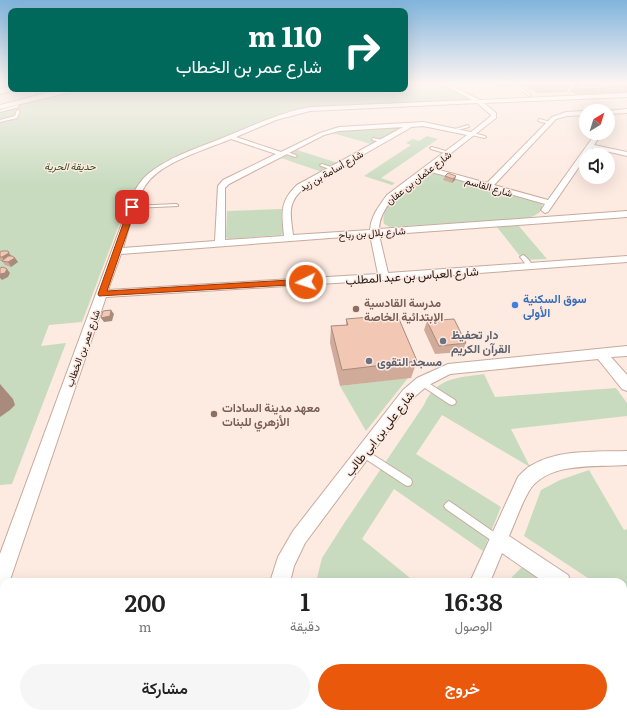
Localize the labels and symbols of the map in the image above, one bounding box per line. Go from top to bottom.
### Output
north arrow [579,104,615,140]
street label: شارع أسامة بن زيد [296,146,366,194]
street label: شارع عثمان بن عفان [382,146,454,207]
park label: حديقة الحرية [44,158,96,173]
street label: شارع القاسم [463,172,515,200]
pin [115,190,149,224]
street label: شارع بلال بن رباح [338,222,406,242]
position arrow [285,261,327,303]
street label: شارع العباس بن عبد المطلب [345,261,479,290]
place label: سوق السكنية الأولى [523,289,587,321]
place label: مدرسة القادسية الإبتدائية الخاصة [364,293,443,325]
marker: سوق السكنية الأولى [510,300,520,310]
marker: مدرسة القادسية الإبتدائية الخاصة [351,304,361,314]
street label: شارع عمر بن الخطاب [61,307,103,389]
place label: دار تحفيظ القرآن الكريم [451,325,511,357]
marker: دار تحفيظ القرآن الكريم [438,336,448,346]
place label: مسجد التقوى [377,352,443,370]
marker: مسجد التقوى [364,356,374,366]
street label: شارع على بن ابى طالب [340,386,419,480]
place label: معهد مدينة السادات الأزهري للبنات [222,398,320,432]
marker: معهد مدينة السادات الأزهري للبنات [209,409,219,419]

